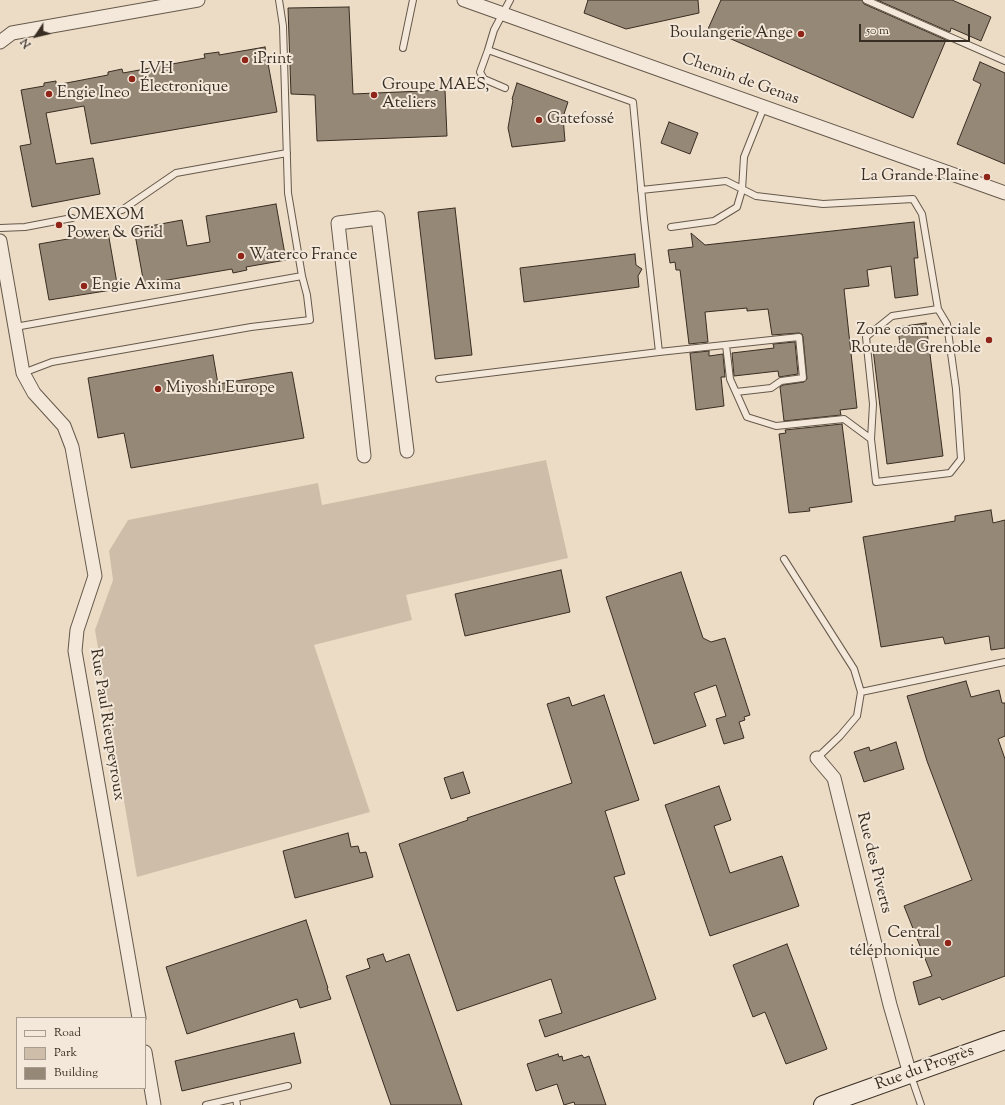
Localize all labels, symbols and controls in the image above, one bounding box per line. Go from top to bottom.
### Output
north arrow [16,16,56,56]
scale bar [861,16,972,42]
text: 50 m [866,22,889,40]
place label: Boulangerie Ange [670,24,793,44]
marker: Boulangerie Ange [796,29,806,39]
text: N [17,35,35,51]
place label: iPrint [253,50,292,70]
street label: Chemin de Genas [679,50,801,110]
marker: iPrint [240,55,250,65]
place label: LVH Électronique [140,60,228,98]
marker: LVH Électronique [127,74,137,84]
place label: Groupe MAES, Ateliers [382,76,489,114]
place label: Engie Ineo [57,84,130,104]
marker: Engie Ineo [44,89,54,99]
marker: Groupe MAES, Ateliers [369,90,379,100]
place label: Gatefossé [547,110,614,130]
marker: Gatefossé [534,115,544,125]
place label: La Grande Plaine [861,167,979,187]
marker: La Grande Plaine [982,172,992,182]
place label: OMEXOM Power & Grid [67,206,163,244]
marker: OMEXOM Power & Grid [54,220,64,230]
place label: Waterco France [249,246,357,266]
marker: Waterco France [236,251,246,261]
place label: Engie Axima [92,276,181,296]
marker: Engie Axima [79,281,89,291]
place label: Zone commerciale Route de Grenoble [851,321,981,359]
marker: Zone commerciale Route de Grenoble [984,335,994,345]
place label: Miyoshi Europe [166,379,275,399]
marker: Miyoshi Europe [153,384,163,394]
street label: Rue Paul Rieupeyroux [85,648,127,802]
street label: Rue des Piverts [851,810,895,916]
place label: Central téléphonique [849,924,940,962]
marker: Central téléphonique [943,938,953,948]
legend [16,1017,146,1089]
text: Road [54,1024,81,1042]
street label: Rue du Progrès [873,1042,977,1096]
text: Park [54,1044,77,1062]
text: Building [54,1064,98,1082]

